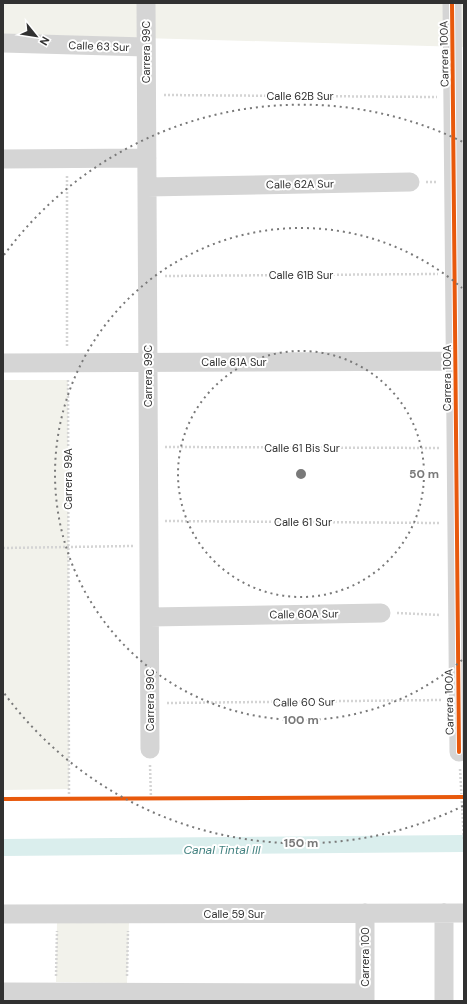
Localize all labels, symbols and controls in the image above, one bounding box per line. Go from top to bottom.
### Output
north arrow [16,16,56,56]
street label: Carrera 99C [139,21,153,83]
street label: Carrera 100A [436,21,452,87]
text: N [37,34,53,48]
street label: Calle 63 Sur [68,38,130,54]
street label: Calle 62B Sur [266,89,334,103]
street label: Calle 62A Sur [266,176,334,192]
street label: Calle 61B Sur [269,268,333,282]
street label: Carrera 99C [141,345,155,407]
street label: Carrera 100A [440,345,454,411]
street label: Calle 61A Sur [201,355,267,369]
street label: Calle 61 Bis Sur [264,441,340,455]
street label: Carrera 99A [61,448,75,510]
text: 50 m [409,466,439,482]
centre of rings [294,467,308,481]
street label: Calle 61 Sur [274,515,332,529]
street label: Calle 60A Sur [269,606,339,622]
street label: Carrera 99C [143,669,157,731]
street label: Carrera 100A [441,669,457,735]
street label: Calle 60 Sur [273,694,335,710]
text: 100 m [283,712,319,728]
text: 150 m [284,835,318,851]
water label: Canal Tintal III [183,842,261,858]
street label: Calle 59 Sur [204,907,264,921]
street label: Carrera 100 [358,927,372,987]

